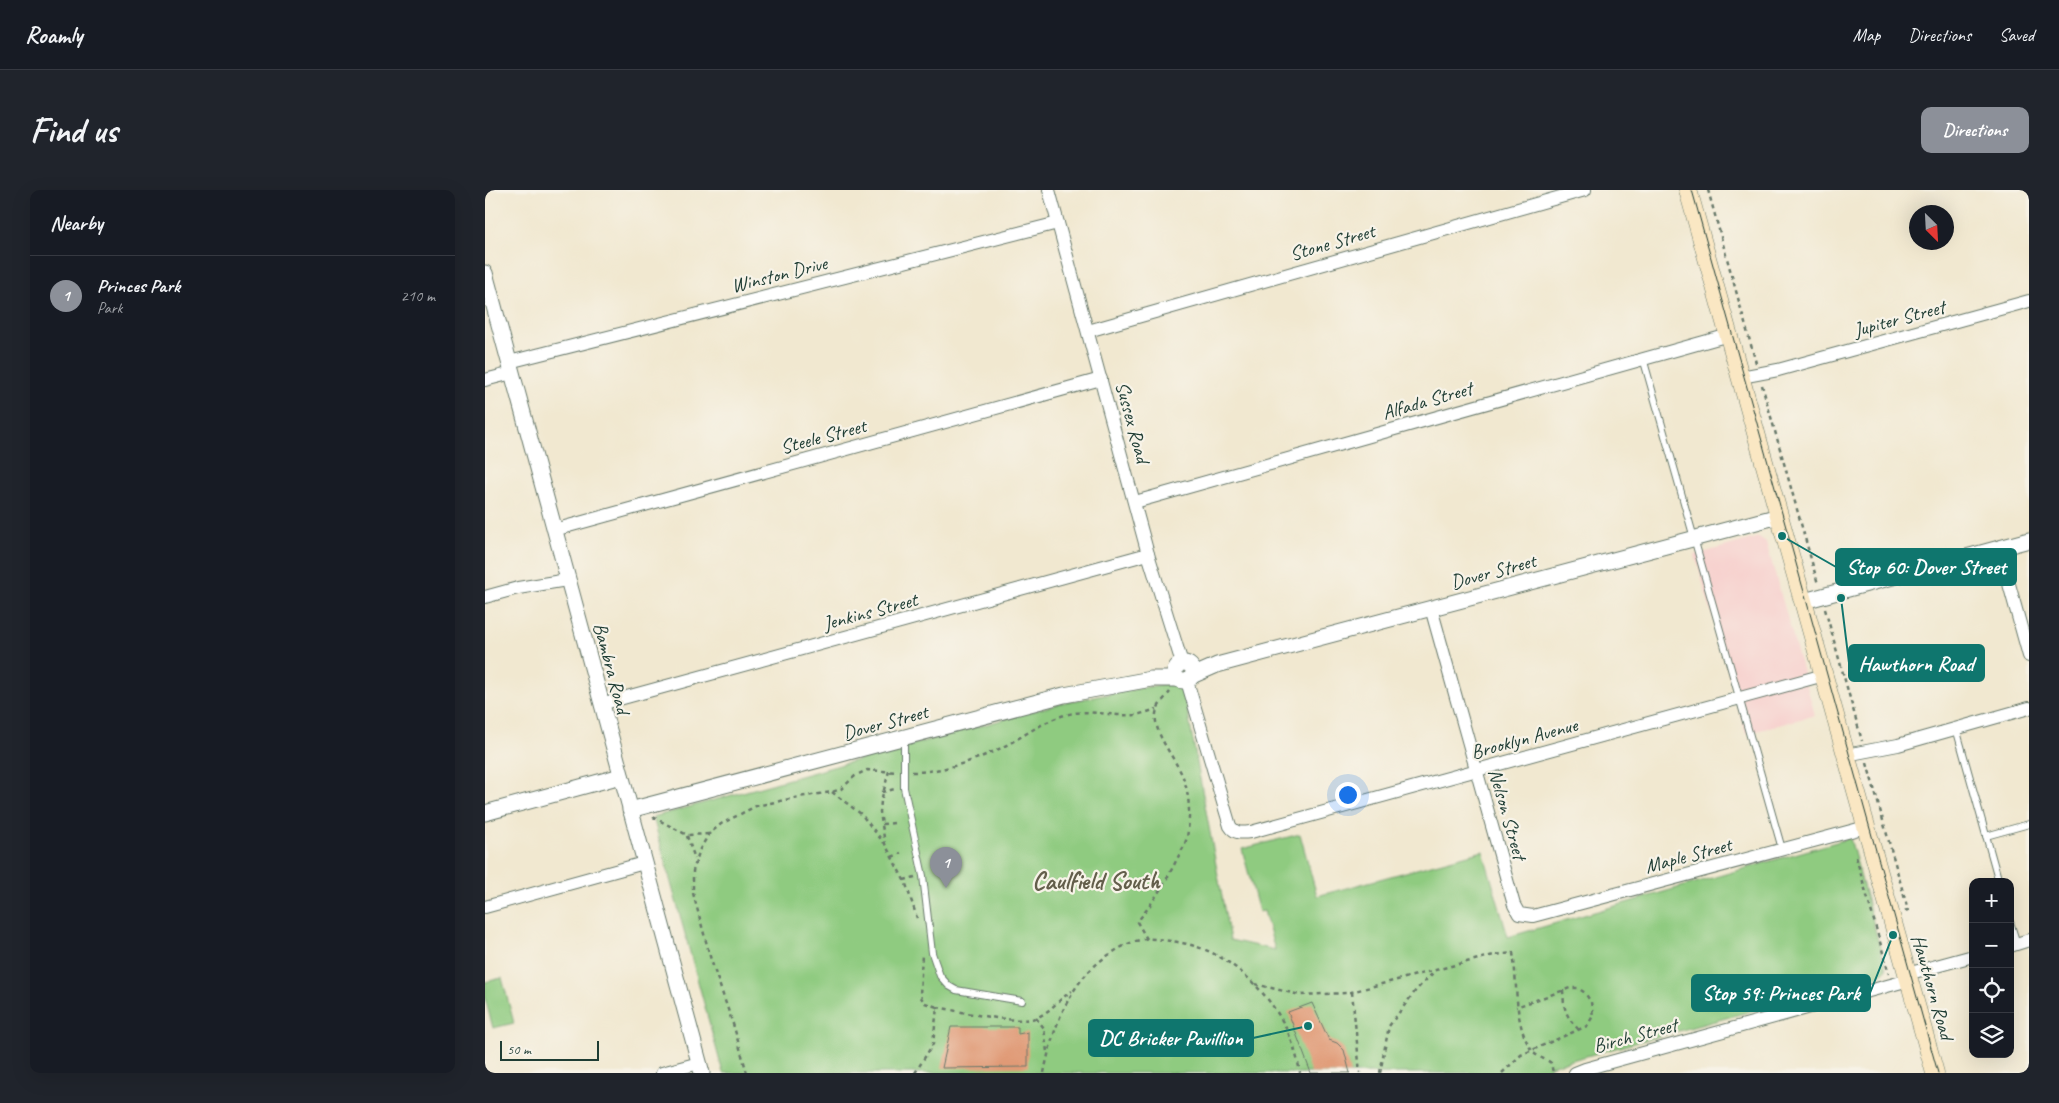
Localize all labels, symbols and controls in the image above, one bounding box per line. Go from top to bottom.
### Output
text: Roamly [25,20,82,50]
text: Map [1853,24,1880,46]
text: Directions [1908,24,1971,46]
text: Saved [1999,24,2034,46]
button: Directions [1921,107,2029,153]
text: Find us [30,108,117,153]
north arrow [1909,205,1954,250]
text: Nearby [50,210,103,236]
street label: Stone Street [1287,218,1380,267]
street label: Winston Drive [729,250,831,298]
text: Princes Park [97,274,180,298]
text: 1 [62,286,70,306]
text: 210 m [401,286,435,306]
street label: Jupiter Street [1850,293,1951,343]
text: Park [97,298,122,318]
street label: Alfada Street [1379,375,1478,425]
street label: Sussex Road [1110,379,1156,468]
street label: Steele Street [778,412,871,460]
street label: Dover Street [1448,548,1541,595]
callout: Stop 60: Dover Street [1836,549,2016,585]
text: Stop 60: Dover Street [1846,554,2009,580]
street label: Jenkins Street [819,586,922,636]
street label: Bambra Road [587,620,636,719]
callout: Hawthorn Road [1849,645,1984,681]
text: Hawthorn Road [1858,651,1977,677]
street label: Dover Street [840,699,933,746]
street label: Brooklyn Avenue [1468,712,1582,765]
street label: Nelson Street [1483,766,1533,866]
your location [1335,782,1361,808]
street label: Maple Street [1642,831,1736,879]
pin: 1 [930,847,962,888]
district label: Caulfield South [1032,865,1161,897]
map controls [1969,878,2014,1058]
button: + [1969,878,2014,923]
button: − [1969,923,2014,968]
street label: Hawthorn Road [1906,932,1960,1046]
button: locate [1969,968,2014,1013]
callout: Stop 59: Princes Park [1692,975,1870,1011]
text: Stop 59: Princes Park [1702,980,1862,1006]
street label: Birch Street [1591,1011,1683,1059]
button: layers [1969,1013,2014,1058]
callout: DC Bricker Pavillion [1089,1020,1253,1056]
text: DC Bricker Pavillion [1099,1025,1243,1051]
scale bar [500,1038,599,1061]
text: 50 m [507,1041,531,1058]

